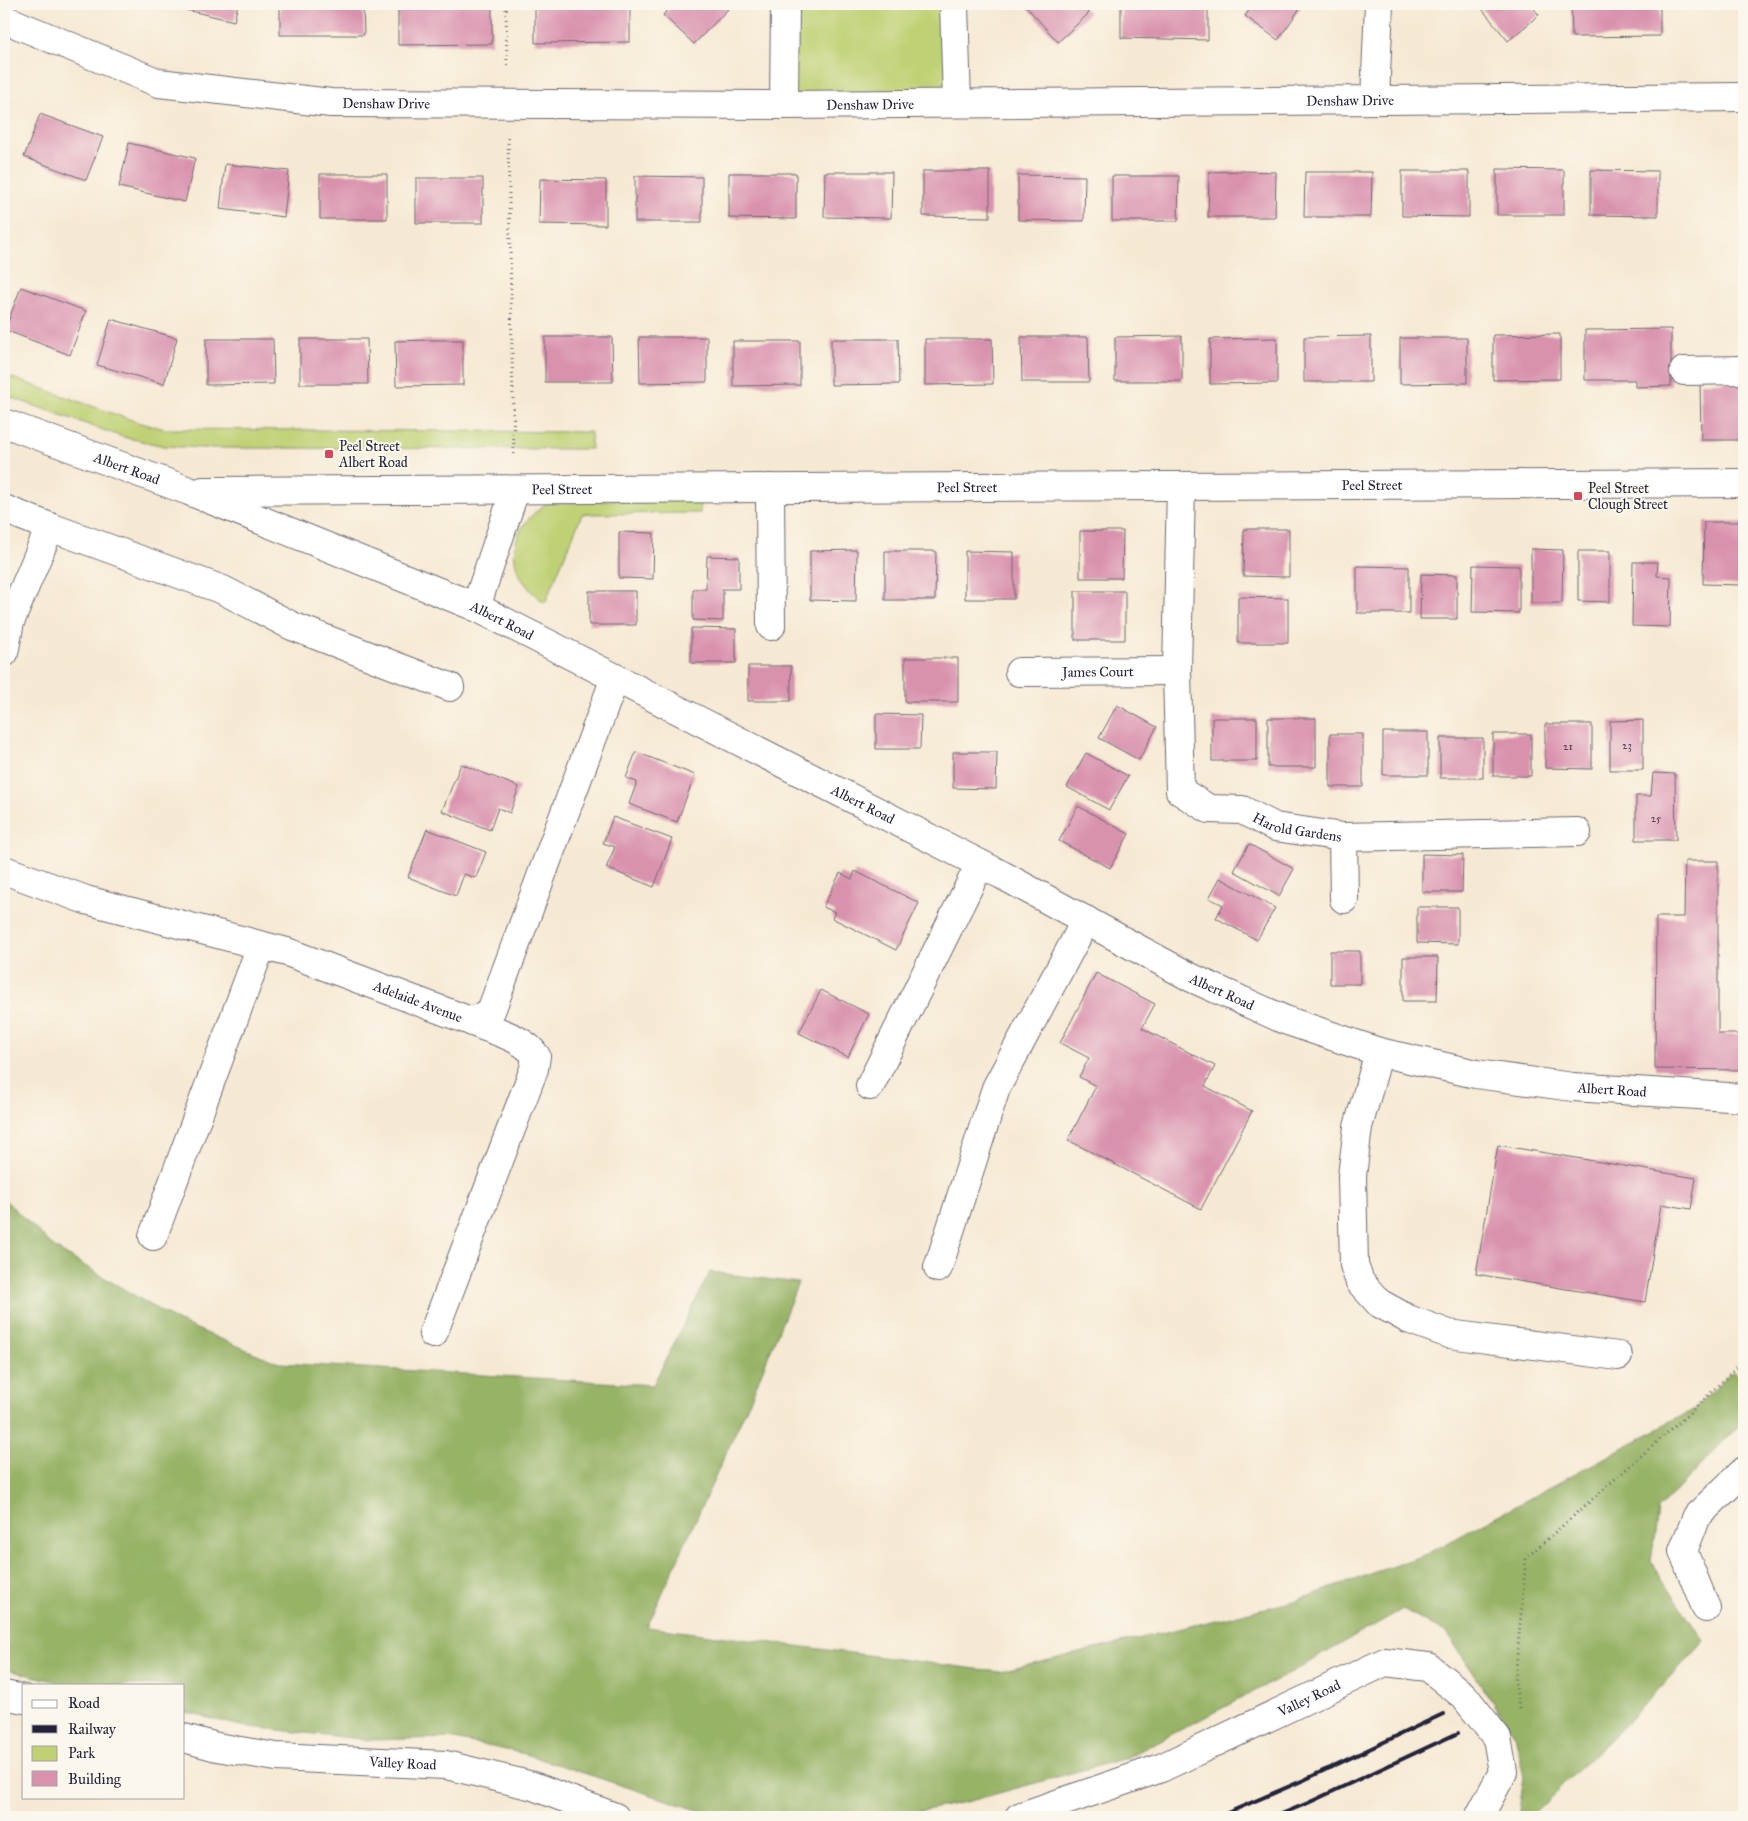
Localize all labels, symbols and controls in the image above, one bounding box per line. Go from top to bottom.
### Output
street label: Denshaw Drive [1306,91,1394,109]
street label: Denshaw Drive [342,95,430,112]
street label: Denshaw Drive [826,95,914,113]
place label: Peel Street Albert Road [338,438,408,471]
street label: Albert Road [91,448,162,488]
marker: Peel Street Albert Road [323,448,335,460]
street label: Peel Street [1341,476,1403,494]
street label: Peel Street [936,478,998,496]
street label: Peel Street [531,480,593,498]
place label: Peel Street Clough Street [1588,480,1668,513]
marker: Peel Street Clough Street [1572,490,1584,502]
street label: Albert Road [467,597,537,644]
street label: James Court [1060,663,1134,681]
house number: 23 [1622,739,1632,752]
house number: 21 [1563,740,1573,753]
street label: Albert Road [828,780,898,827]
street label: Harold Gardens [1250,809,1343,845]
house number: 25 [1651,812,1661,825]
street label: Albert Road [1186,969,1257,1013]
street label: Adelaide Avenue [370,977,465,1026]
street label: Albert Road [1576,1079,1647,1100]
street label: Valley Road [1274,1676,1343,1720]
legend [22,1684,185,1798]
text: Road [68,1694,100,1712]
text: Railway [68,1720,117,1738]
text: Park [68,1744,95,1762]
street label: Valley Road [368,1753,437,1773]
text: Building [68,1770,122,1788]

